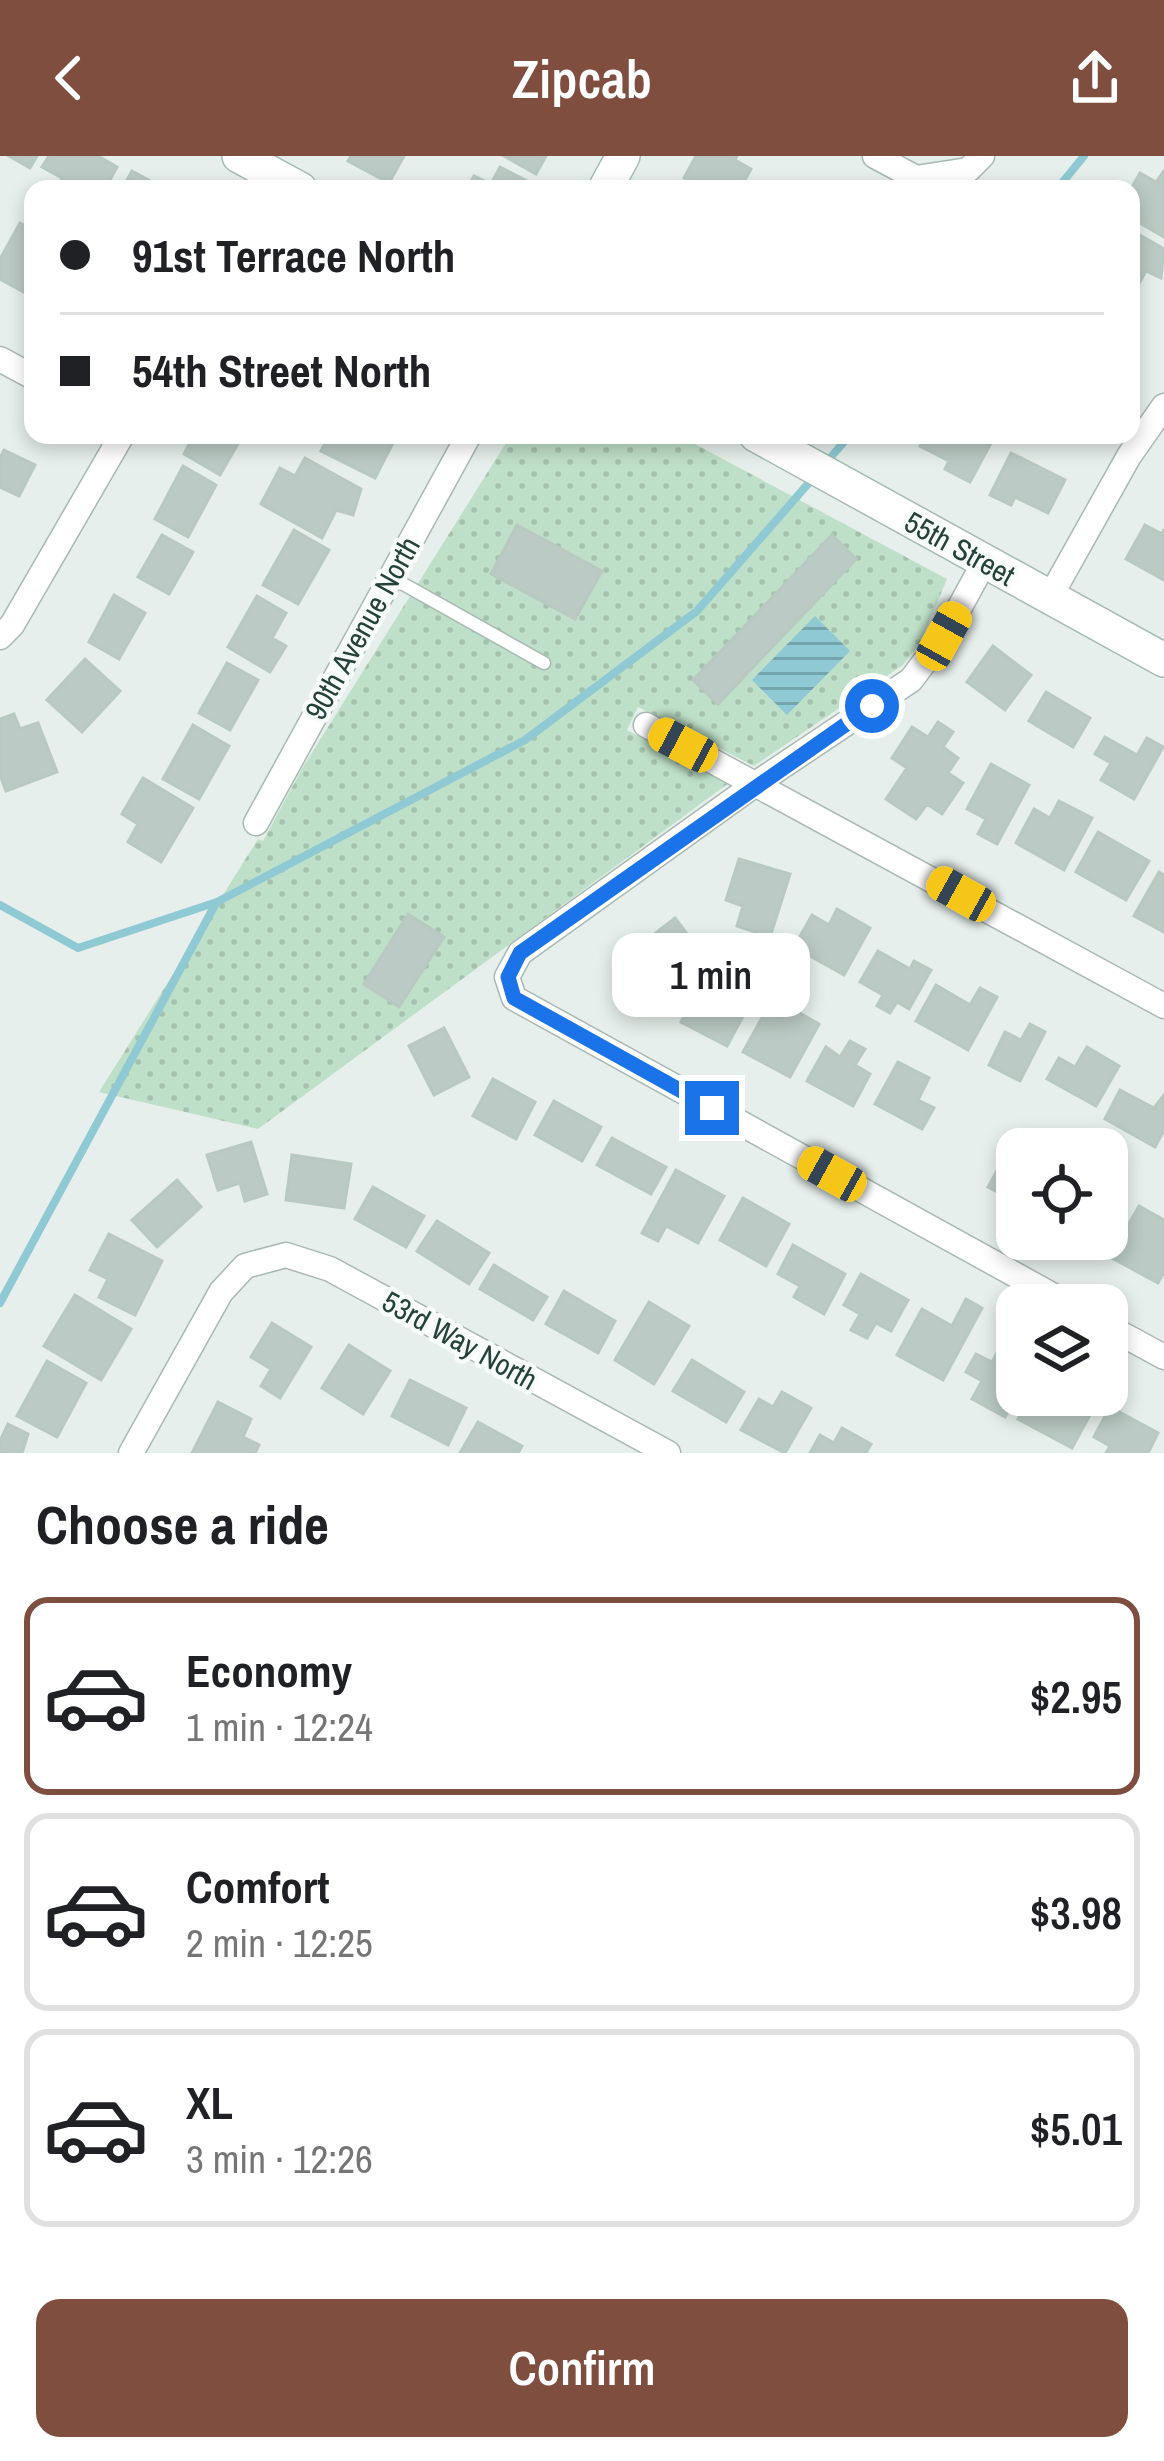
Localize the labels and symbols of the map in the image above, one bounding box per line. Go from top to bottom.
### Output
street label: 55th Street [898,501,1022,595]
street label: 90th Avenue North [295,529,429,727]
car [911,596,977,676]
route start [845,679,899,733]
car [643,712,723,778]
car [921,861,1001,927]
callout: 1 min [613,934,811,1018]
route end [685,1081,739,1135]
car [792,1141,872,1207]
street label: 53rd Way North [375,1281,545,1399]

